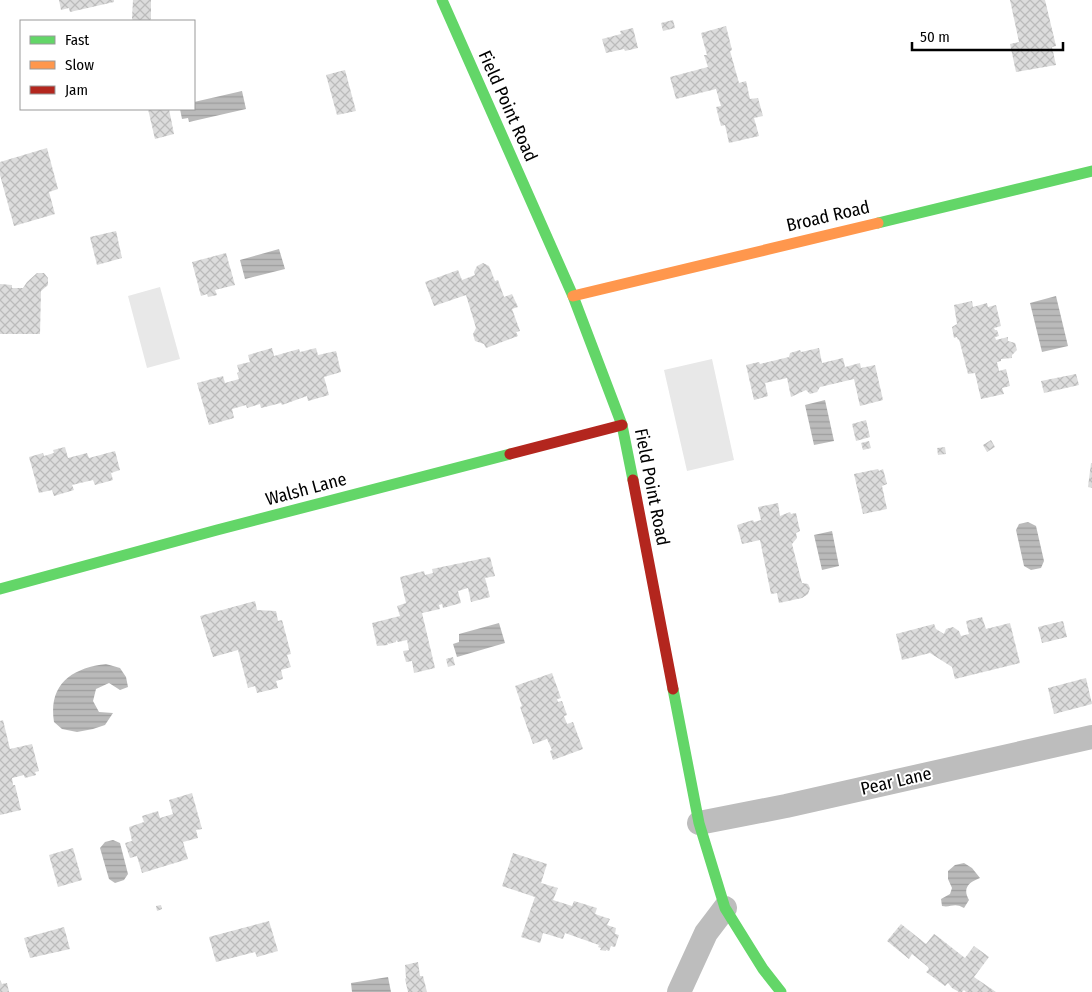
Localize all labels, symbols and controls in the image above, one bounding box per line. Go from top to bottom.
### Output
legend [20,20,195,110]
scale bar [912,20,1063,52]
text: 50 m [920,28,950,46]
text: Fast [65,31,89,49]
street label: Field Point Road [474,47,542,165]
text: Slow [65,56,94,74]
text: Jam [65,81,88,99]
street label: Broad Road [784,196,872,236]
street label: Field Point Road [630,426,674,548]
street label: Walsh Lane [263,468,349,510]
street label: Pear Lane [858,762,934,800]

